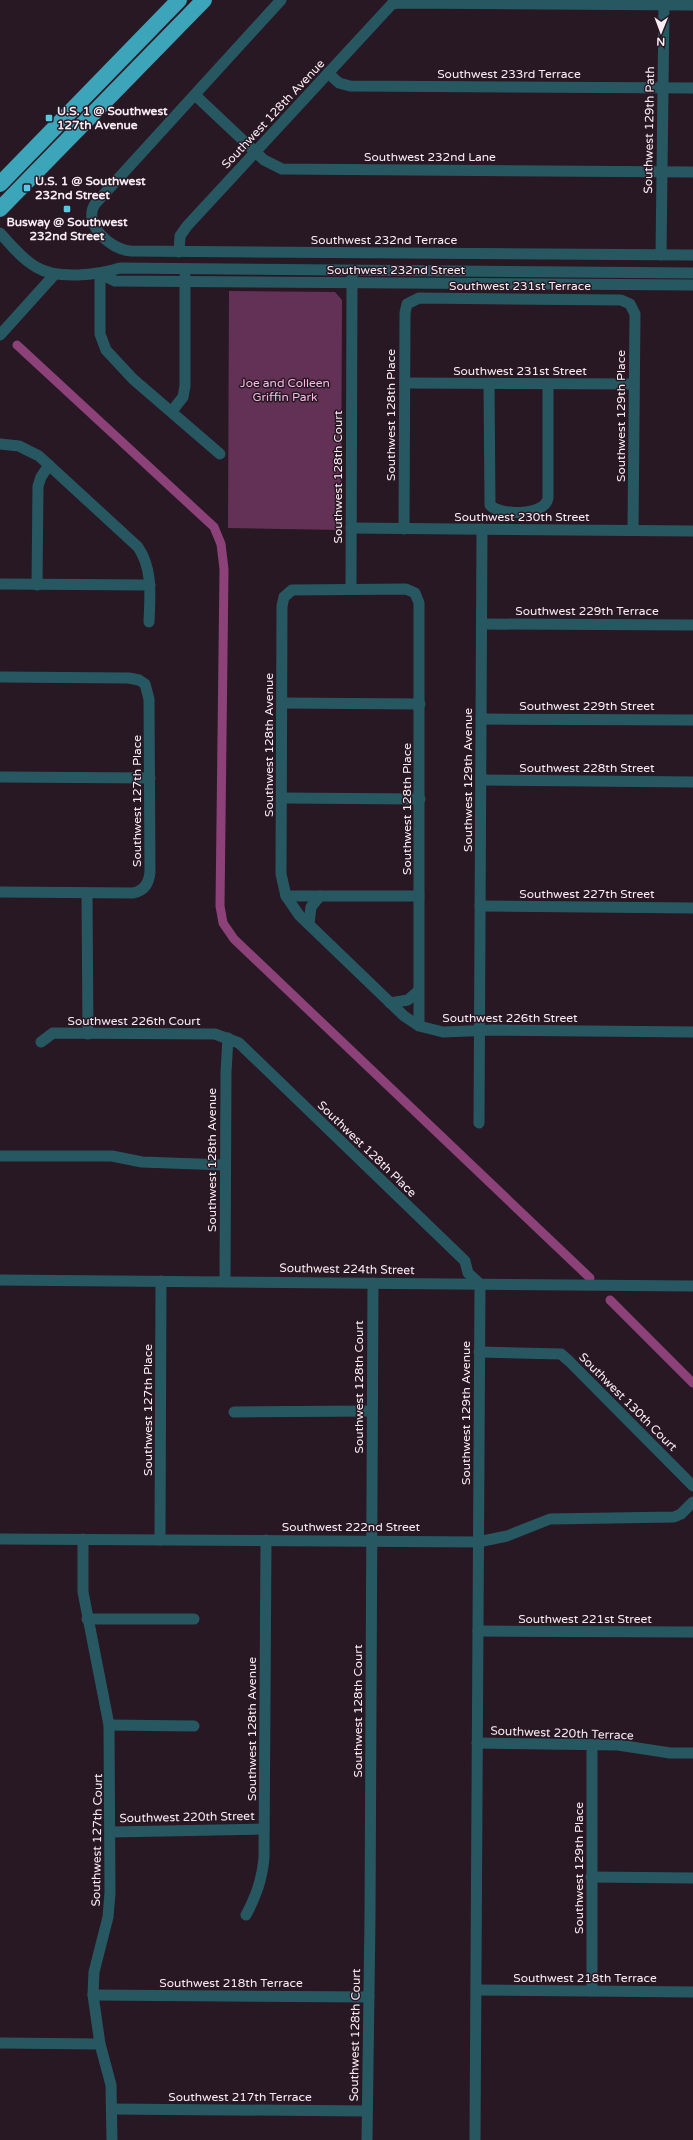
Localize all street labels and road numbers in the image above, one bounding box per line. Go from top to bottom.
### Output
street label: Southwest 128th Avenue [219,56,327,171]
street label: Southwest 129th Path [641,66,657,194]
street label: Southwest 233rd Terrace [437,67,581,81]
street label: Southwest 232nd Lane [364,150,496,164]
street label: Southwest 232nd Terrace [311,233,457,247]
street label: Southwest 232nd Street [327,263,466,277]
street label: Southwest 231st Terrace [449,279,591,293]
street label: Southwest 128th Place [384,349,398,481]
street label: Southwest 129th Place [614,350,628,482]
street label: Southwest 231st Street [453,364,587,378]
street label: Southwest 128th Court [331,410,345,543]
street label: Southwest 230th Street [454,510,590,524]
street label: Southwest 229th Terrace [515,604,659,618]
street label: Southwest 128th Avenue [262,673,276,817]
street label: Southwest 229th Street [519,699,655,713]
street label: Southwest 129th Avenue [461,708,475,852]
street label: Southwest 127th Place [130,735,144,867]
street label: Southwest 128th Place [400,743,414,875]
street label: Southwest 228th Street [519,761,655,775]
street label: Southwest 227th Street [519,887,655,901]
street label: Southwest 226th Street [442,1011,578,1025]
street label: Southwest 226th Court [68,1014,201,1028]
street label: Southwest 128th Avenue [205,1088,219,1232]
street label: Southwest 128th Place [315,1098,419,1200]
street label: Southwest 224th Street [279,1261,415,1277]
street label: Southwest 128th Court [352,1320,366,1453]
street label: Southwest 129th Avenue [459,1341,473,1485]
street label: Southwest 127th Place [141,1344,155,1476]
street label: Southwest 130th Court [576,1350,680,1454]
street label: Southwest 222nd Street [282,1520,421,1534]
street label: Southwest 221st Street [518,1612,652,1626]
street label: Southwest 128th Court [351,1644,365,1777]
street label: Southwest 128th Avenue [245,1657,259,1801]
street label: Southwest 220th Terrace [490,1724,634,1743]
street label: Southwest 127th Court [89,1773,105,1907]
street label: Southwest 129th Place [572,1802,586,1934]
street label: Southwest 220th Street [119,1809,255,1825]
street label: Southwest 128th Court [347,1968,363,2102]
street label: Southwest 218th Terrace [513,1971,657,1985]
street label: Southwest 218th Terrace [159,1976,303,1990]
street label: Southwest 217th Terrace [168,2090,312,2104]

